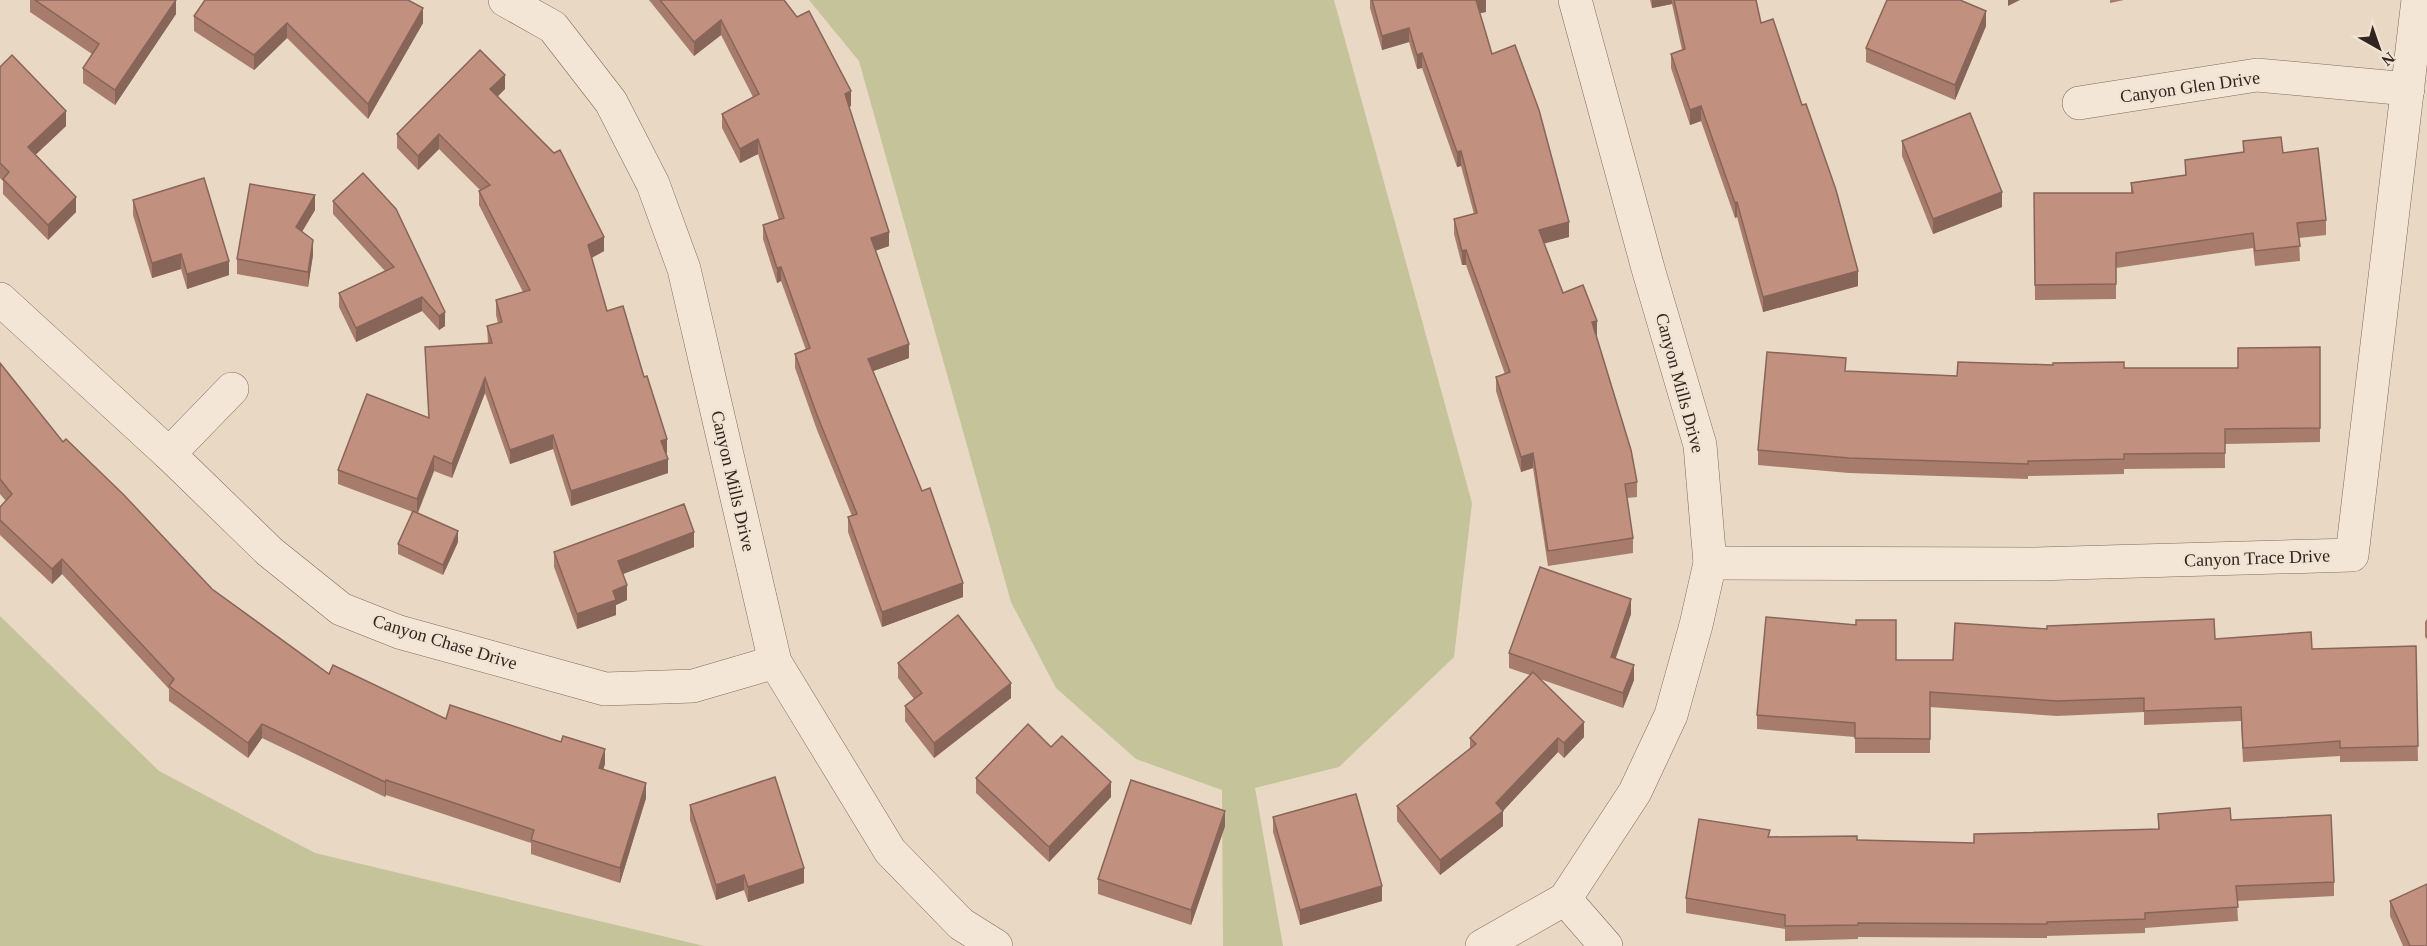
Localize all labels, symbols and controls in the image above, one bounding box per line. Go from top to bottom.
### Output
north arrow [2349,18,2409,78]
text: N [2378,49,2398,70]
street label: Canyon Glen Drive [2119,67,2261,107]
street label: Canyon Mills Drive [1652,311,1708,455]
street label: Canyon Mills Drive [707,409,759,553]
street label: Canyon Trace Drive [2184,545,2330,571]
street label: Canyon Chase Drive [370,611,520,673]

